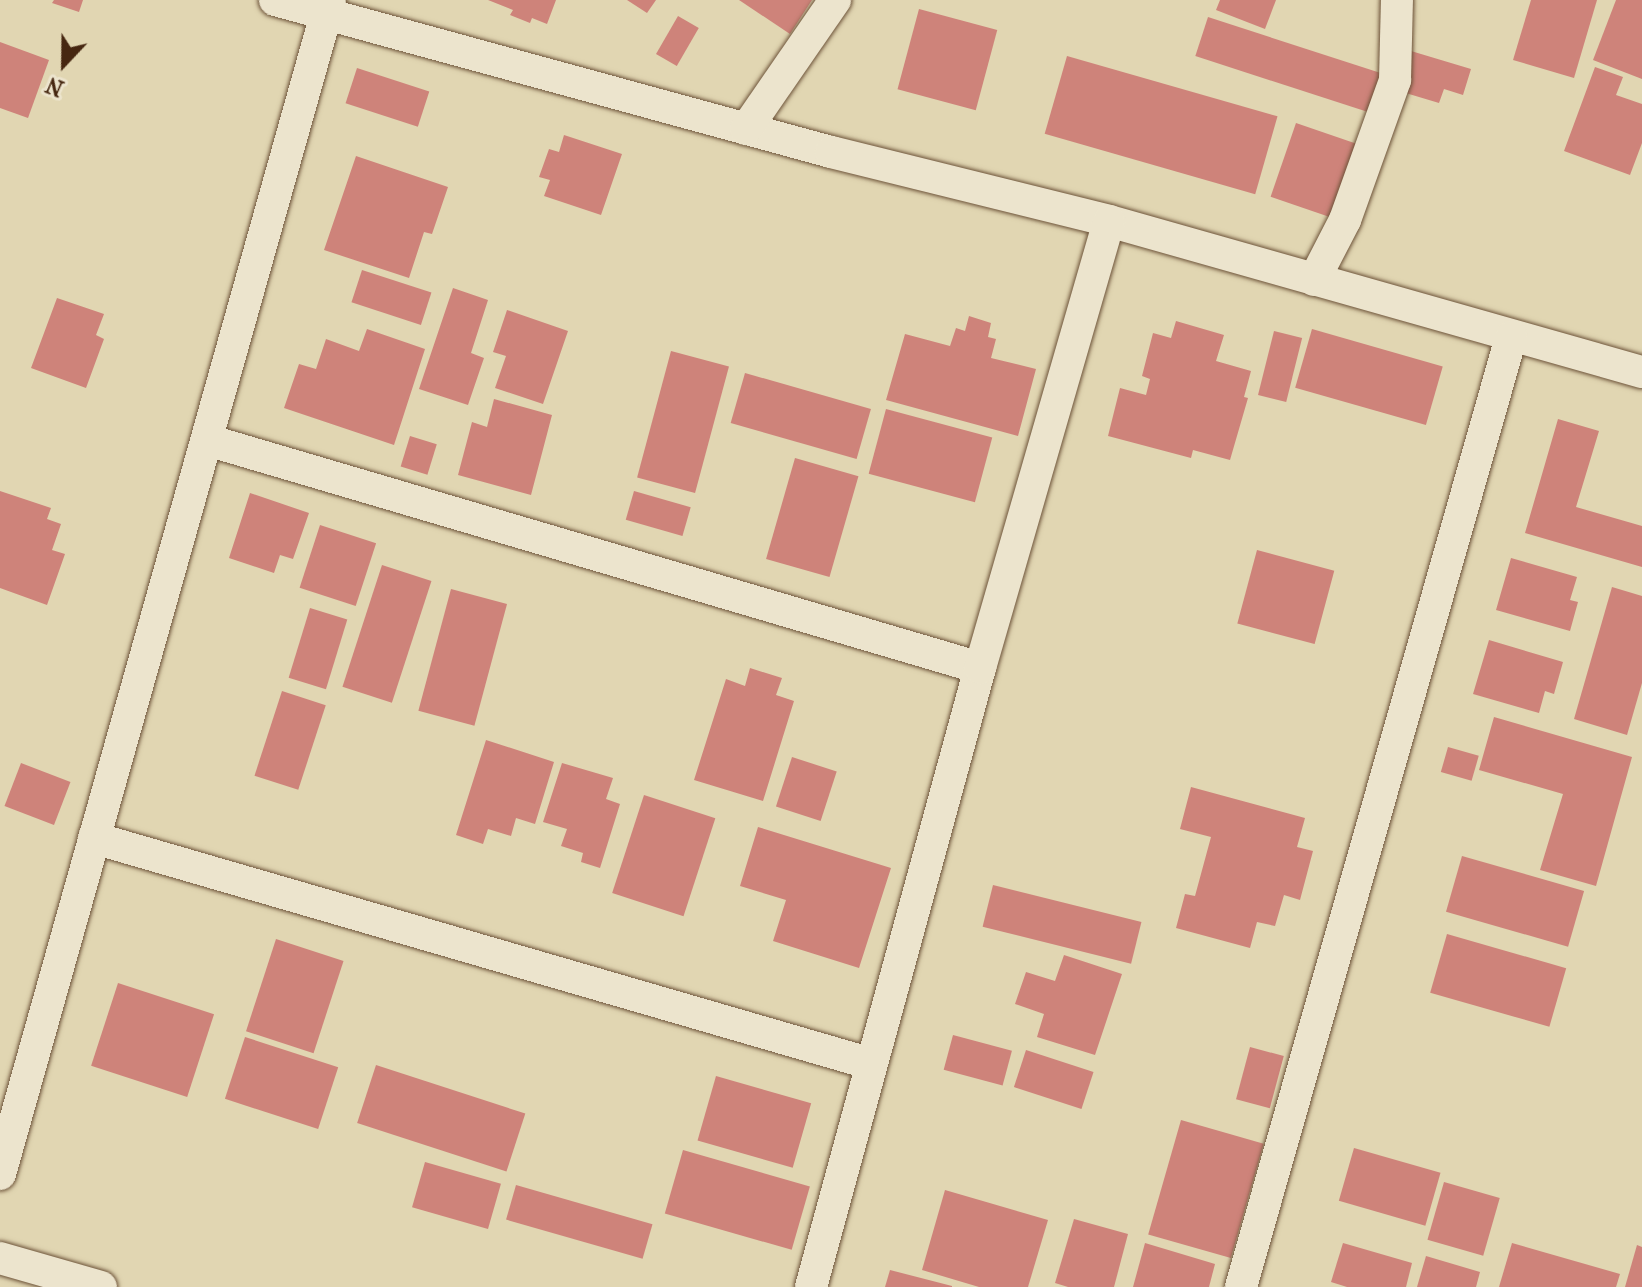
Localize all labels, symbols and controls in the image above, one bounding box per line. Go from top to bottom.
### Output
north arrow [24,24,104,104]
text: N [42,71,68,101]

